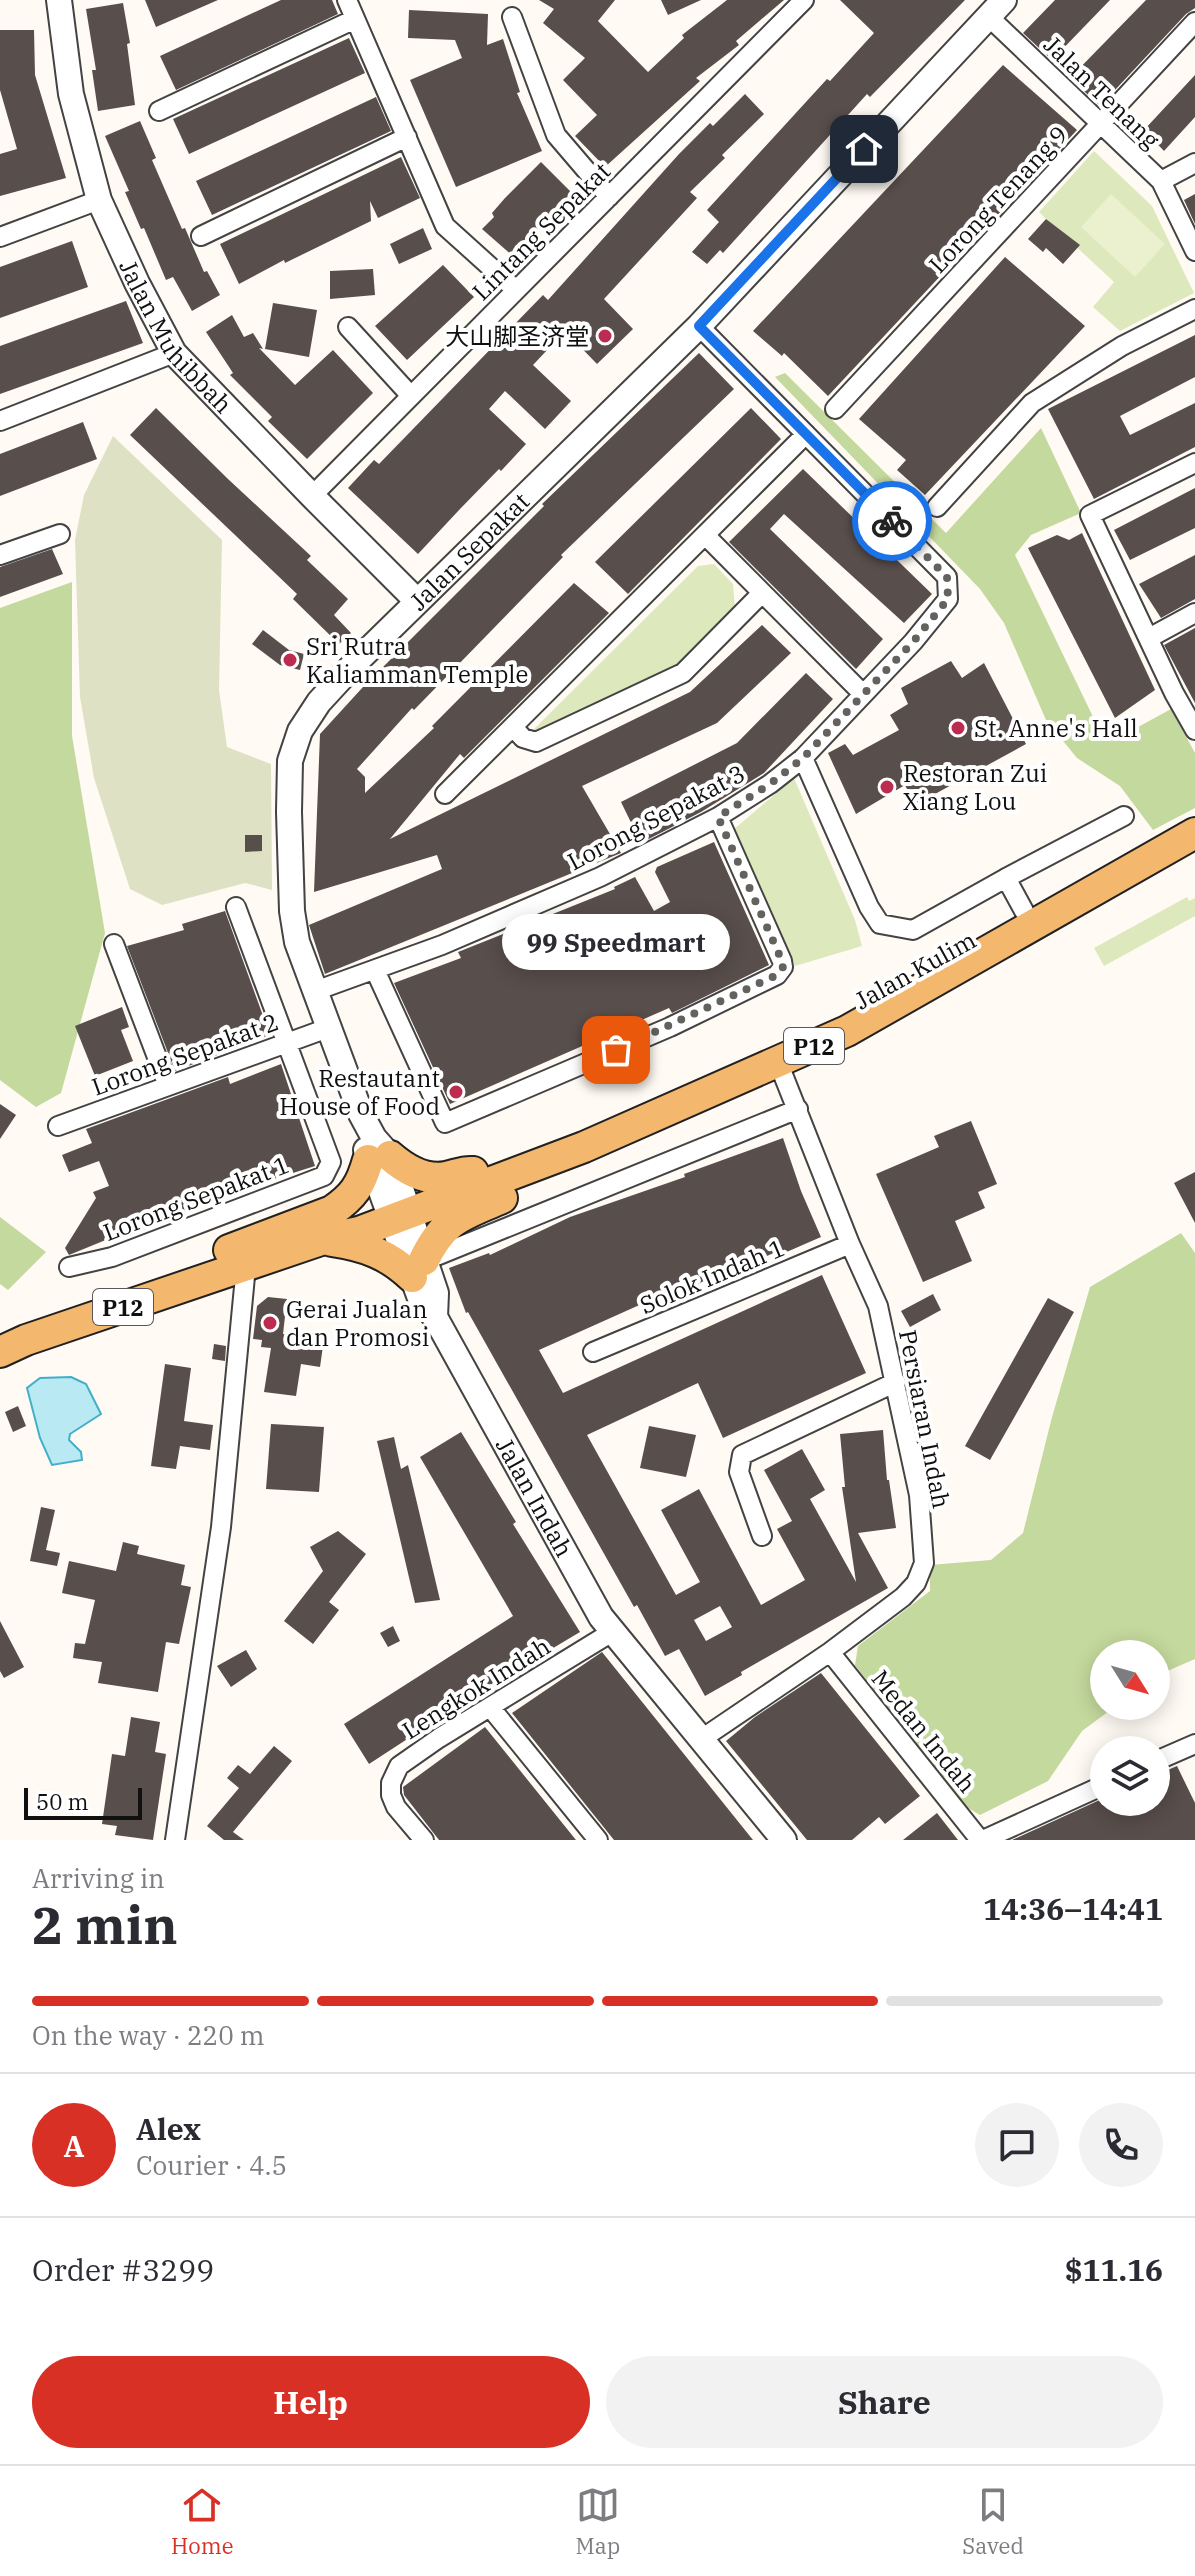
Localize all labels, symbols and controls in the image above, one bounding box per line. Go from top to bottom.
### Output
street label: Jalan Tenang [1037,29,1167,155]
pin [830,115,898,183]
street label: Lorong Tenang 9 [921,119,1075,279]
icon: home [842,127,886,171]
street label: Lintang Sepakat [465,155,617,307]
street label: Jalan Muhibbah [112,255,239,420]
place label: 大山脚圣济堂 [445,320,589,352]
marker: 大山脚圣济堂 [596,327,614,345]
courier [852,481,932,561]
street label: Jalan Sepakat [402,485,536,617]
icon: bike [870,499,914,543]
place label: Sri Rutra Kaliamman Temple [306,630,528,690]
marker: Sri Rutra Kaliamman Temple [281,651,299,669]
place label: St. Anne's Hall [974,712,1138,744]
marker: St. Anne's Hall [949,719,967,737]
street label: Lorong Sepakat 3 [562,757,750,877]
place label: Restoran Zui Xiang Lou [903,757,1047,817]
marker: Restoran Zui Xiang Lou [878,778,896,796]
callout: 99 Speedmart [502,914,730,970]
street label: Jalan Kulim [849,923,981,1016]
text: 99 Speedmart [526,925,706,959]
street label: Lorong Sepakat 2 [87,1005,283,1103]
pin [582,1016,650,1084]
icon: bag [594,1028,638,1072]
road number: P12 [784,1028,844,1064]
place label: Restautant House of Food [279,1062,440,1122]
marker: Restautant House of Food [447,1083,465,1101]
street label: Lorong Sepakat 1 [99,1148,293,1248]
street label: Solok Indah 1 [635,1231,789,1321]
road number: P12 [93,1289,153,1325]
place label: Gerai Jualan dan Promosi [286,1293,429,1353]
marker: Gerai Jualan dan Promosi [261,1314,279,1332]
street label: Persiaran Indah [892,1327,958,1511]
street label: Jalan Indah [489,1432,581,1563]
street label: Lengkok Indah [396,1630,556,1746]
north arrow [1090,1640,1170,1720]
map controls [1090,1640,1170,1816]
street label: Medan Indah [865,1663,983,1799]
button: layers [1090,1736,1170,1816]
scale bar [24,1784,142,1820]
text: 50 m [36,1787,88,1816]
text: Arriving in [32,1861,165,1895]
text: 14:36–14:41 [983,1889,1163,1928]
text: 2 min [32,1891,178,1958]
text: On the way · 220 m [32,2018,265,2052]
button: chat [975,2103,1059,2187]
button: phone [1079,2103,1163,2187]
text: Alex [136,2109,201,2148]
text: A [64,2126,84,2165]
text: Courier · 4.5 [136,2148,287,2182]
text: Order #3299 [32,2250,214,2289]
text: $11.16 [1065,2250,1163,2289]
button: Help [32,2356,590,2448]
button: Share [606,2356,1163,2448]
tab: Home [171,2483,234,2560]
tab: Map [576,2483,620,2560]
tab: Saved [962,2483,1024,2560]

